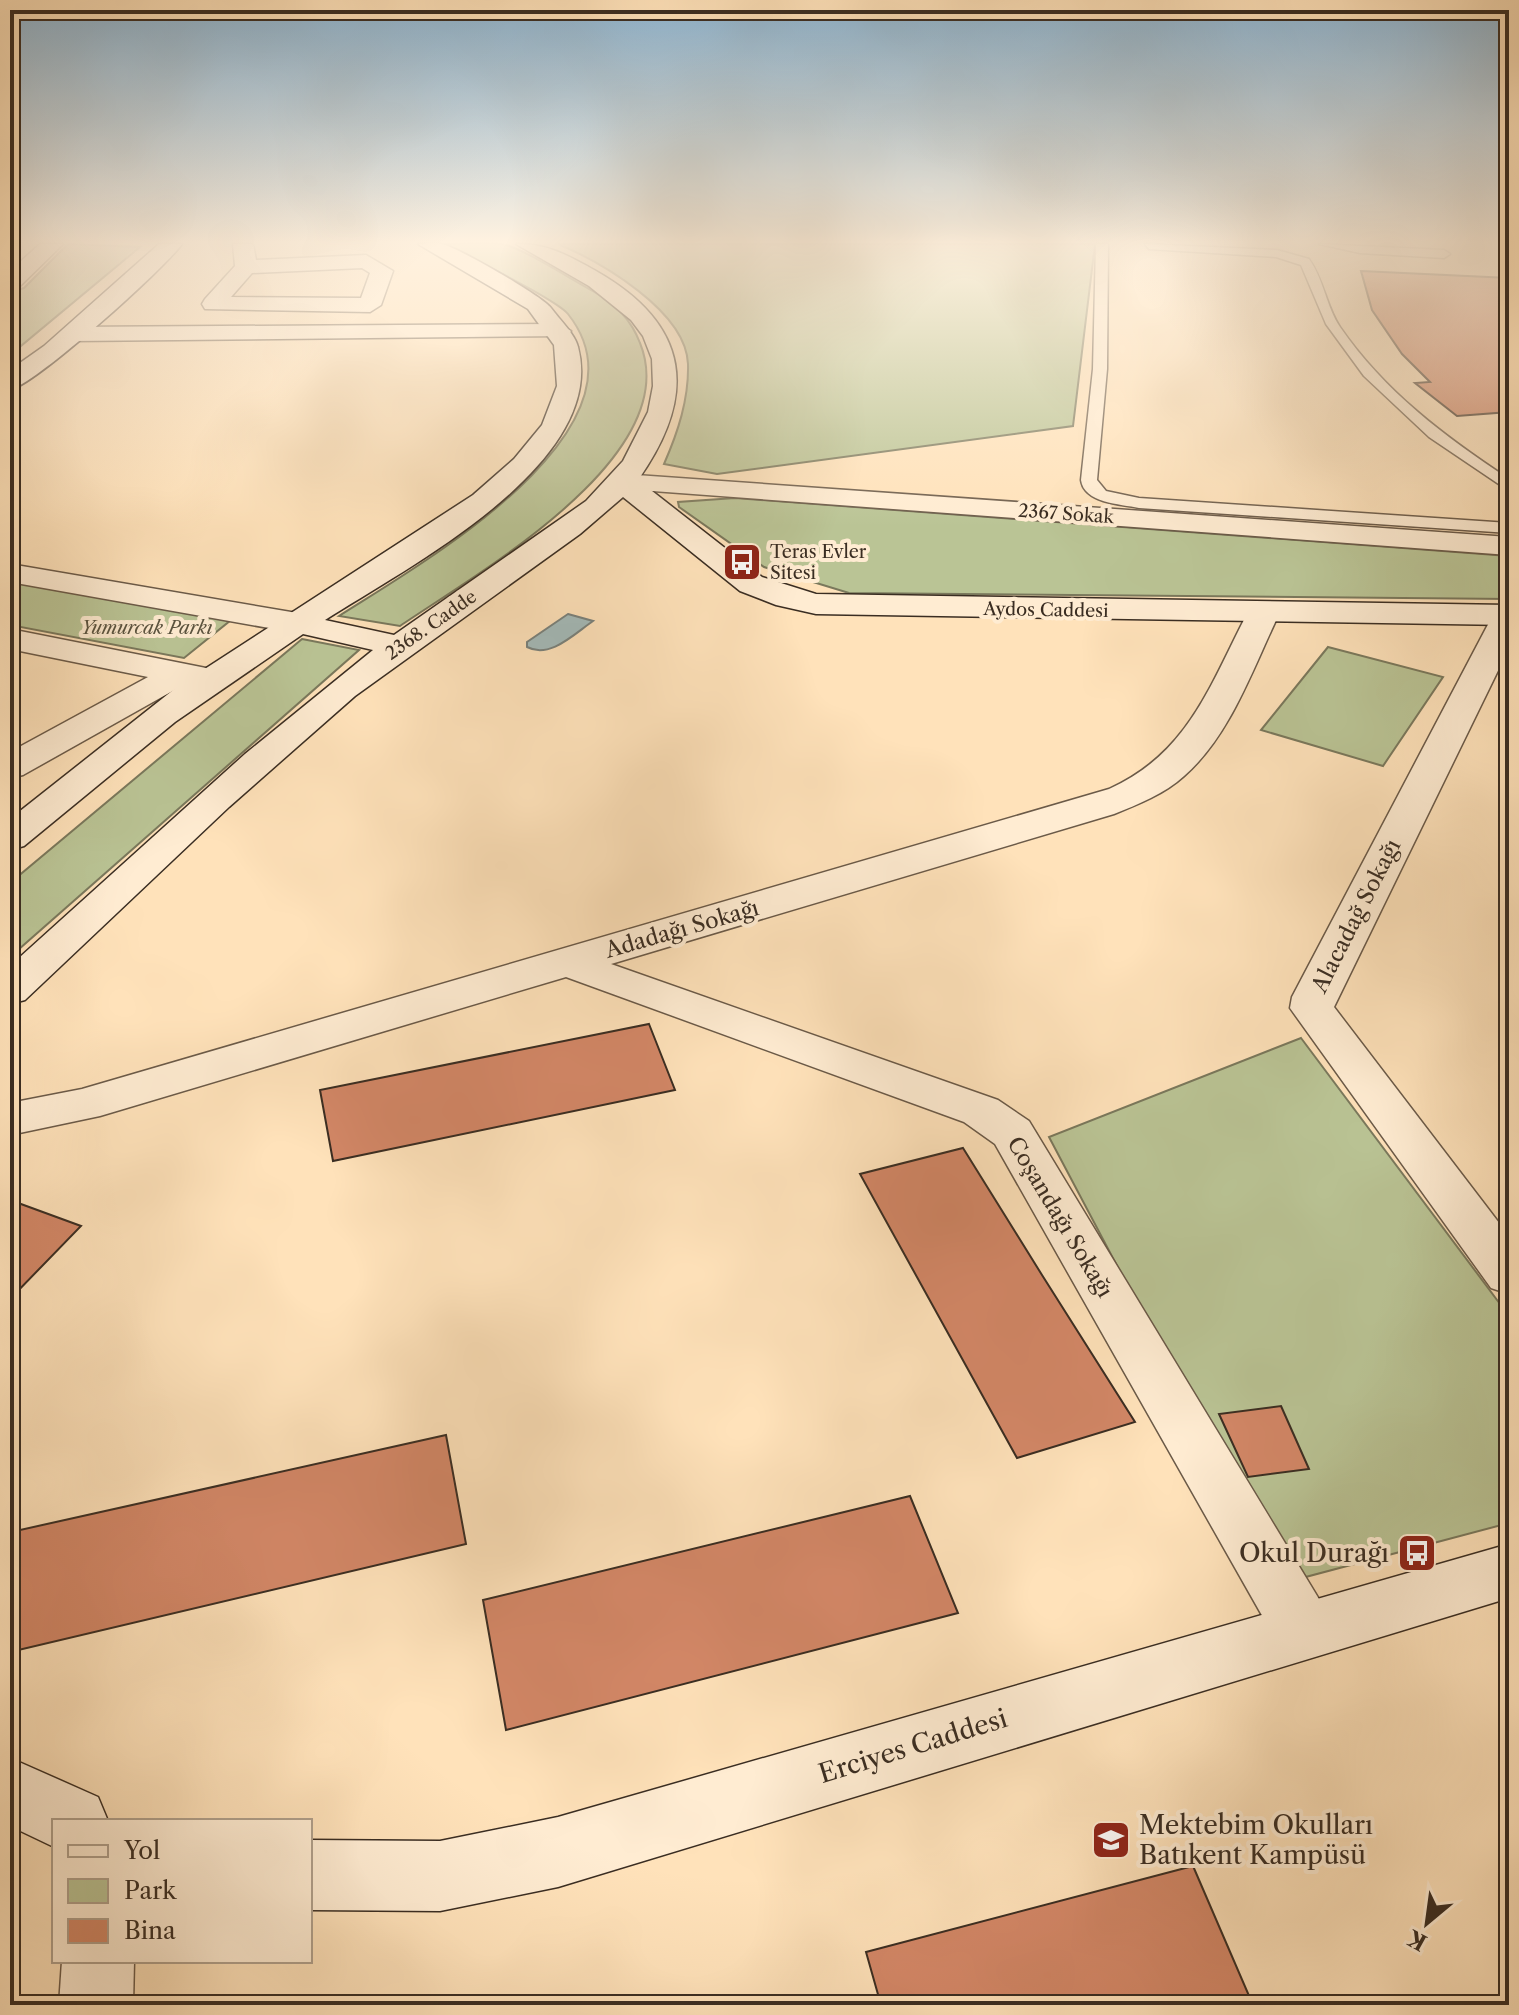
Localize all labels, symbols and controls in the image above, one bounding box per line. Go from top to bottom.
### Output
street label: 2367 Sokak [1017,500,1116,528]
bus stop icon: Teras Evler Sitesi [721,541,763,583]
place label: Teras Evler Sitesi [770,541,867,584]
street label: 2368. Cadde [381,585,481,665]
street label: Aydos Caddesi [982,598,1109,622]
park label: Yumurcak Parkı [81,617,213,639]
street label: Alacadağ Sokağı [1305,835,1406,998]
street label: Adadağı Sokağı [601,894,762,964]
street label: Coşandağı Sokağı [1001,1132,1119,1303]
bus stop icon: Okul Durağı [1396,1532,1438,1574]
place label: Okul Durağı [1239,1537,1389,1569]
street label: Erciyes Caddesi [815,1702,1011,1790]
place label: Mektebim Okulları Batıkent Kampüsü [1139,1809,1373,1871]
legend [52,1819,312,1963]
school or university icon: Mektebim Okulları Batıkent Kampüsü [1090,1819,1132,1861]
text: Yol [123,1836,160,1865]
text: Park [124,1876,177,1905]
north arrow [1387,1883,1467,1963]
text: Bina [124,1916,176,1945]
text: K [1402,1923,1432,1956]

